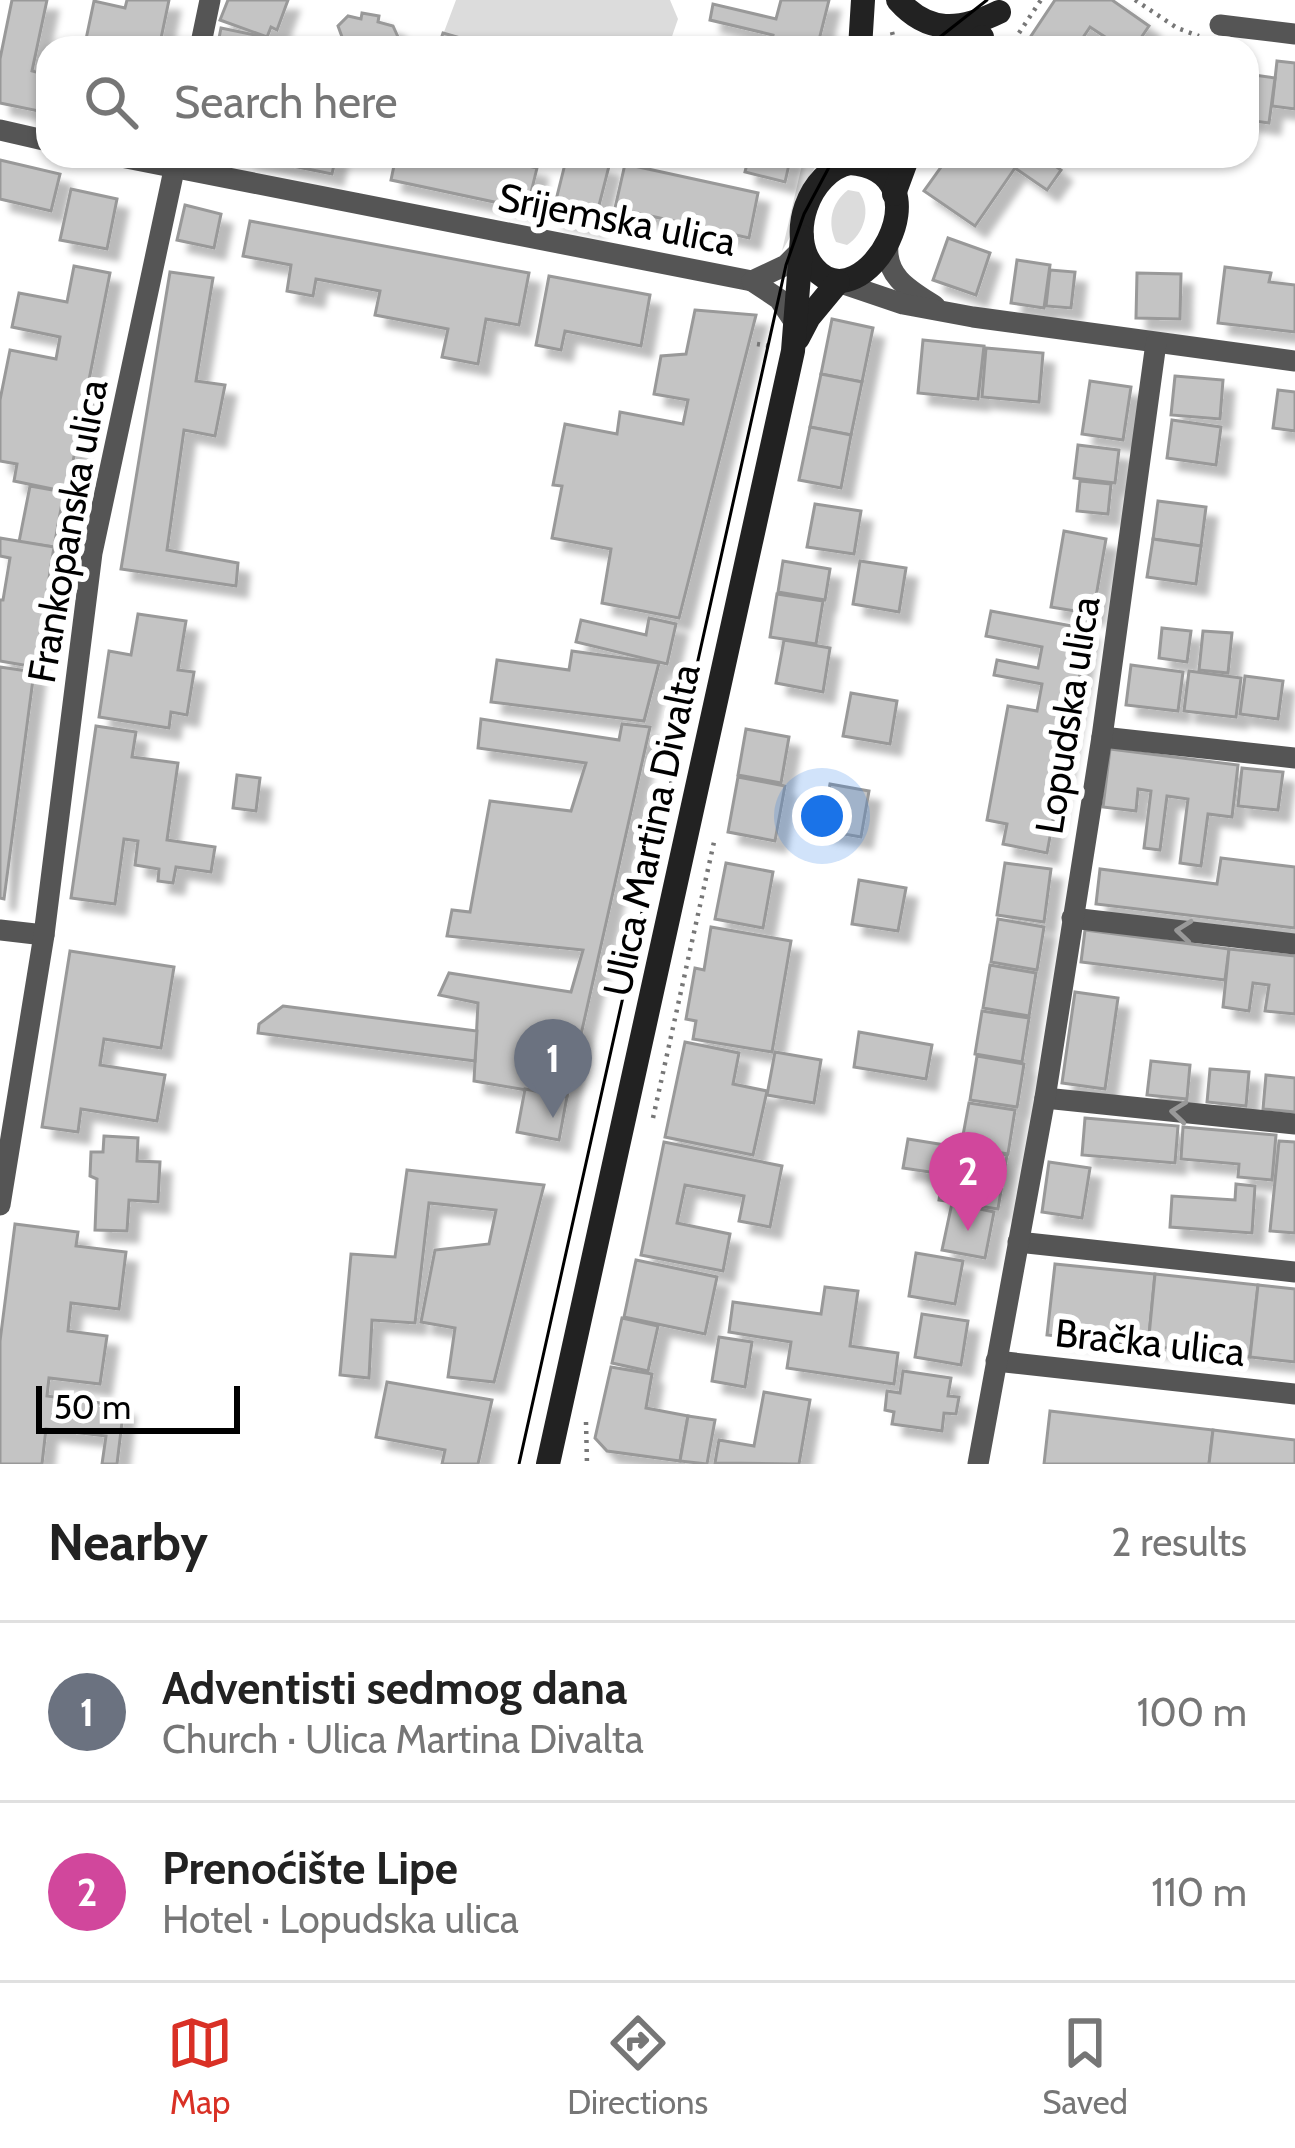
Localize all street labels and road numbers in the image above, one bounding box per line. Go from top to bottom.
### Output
street label: Srijemska ulica [494,172,740,266]
street label: Frankopanska ulica [17,376,117,686]
street label: Lopudska ulica [1025,593,1109,837]
street label: Ulica Martina Divalta [592,659,710,1001]
street label: Bračka ulica [1053,1308,1248,1376]

